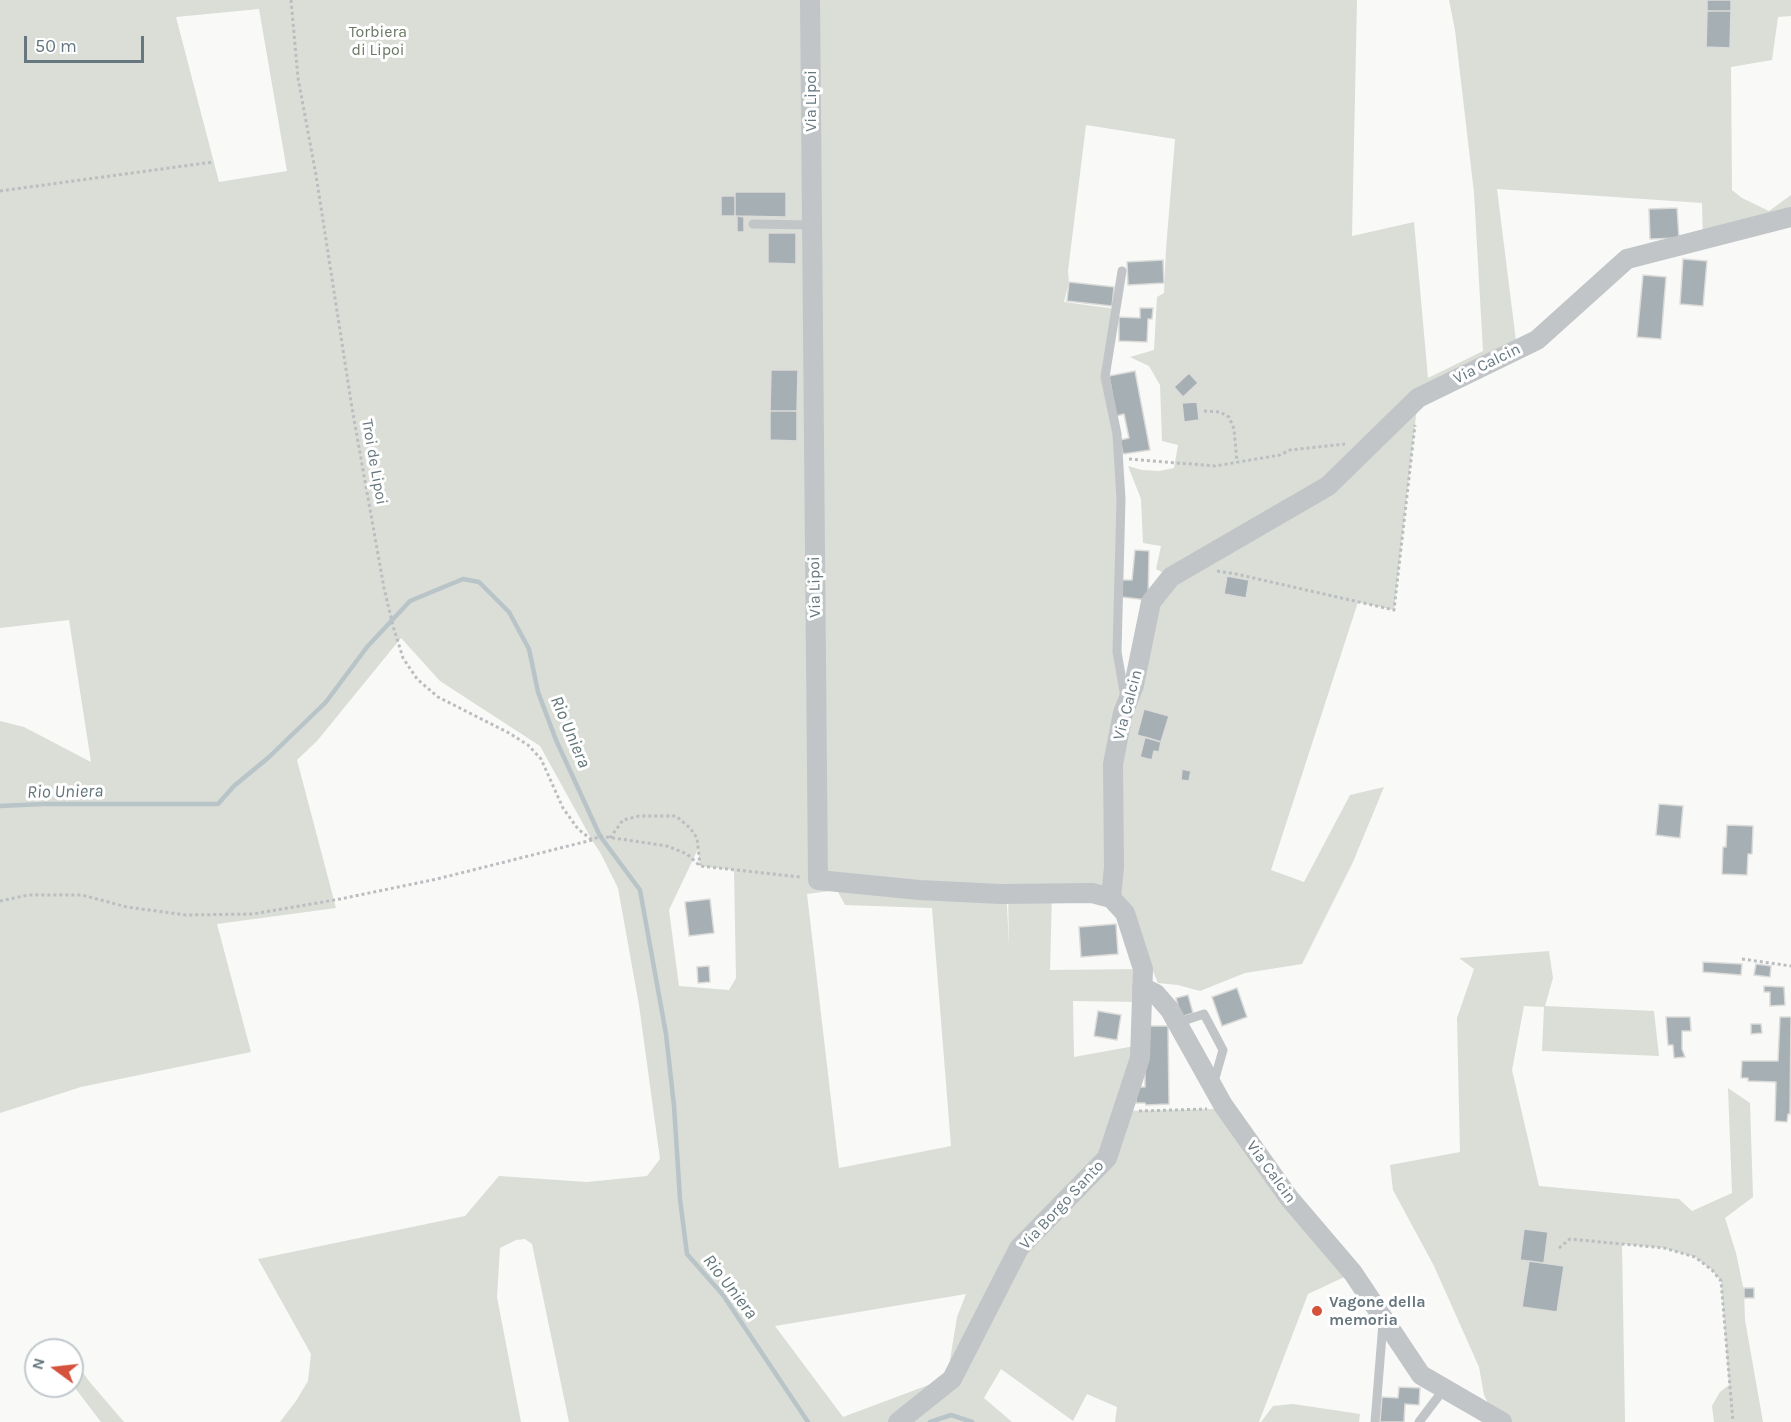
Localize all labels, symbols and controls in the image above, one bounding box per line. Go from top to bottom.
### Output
park label: Torbiera di Lipoi [349,22,407,60]
scale bar [27,24,147,62]
text: 50 m [35,35,77,57]
street label: Via Lipoi [801,70,821,132]
street label: Via Calcin [1450,340,1524,388]
street label: Troi de Lipoi [357,418,391,506]
street label: Via Lipoi [805,556,825,618]
street label: Via Calcin [1109,668,1147,742]
water label: Rio Uniera [545,693,595,771]
water label: Rio Uniera [27,781,103,803]
street label: Via Calcin [1242,1137,1300,1207]
street label: Via Borgo Santo [1016,1156,1108,1254]
water label: Rio Uniera [698,1250,762,1324]
place label: Vagone della memoria [1329,1292,1426,1330]
marker: Vagone della memoria [1310,1304,1324,1318]
north arrow [24,1338,84,1398]
text: N [27,1356,49,1372]

